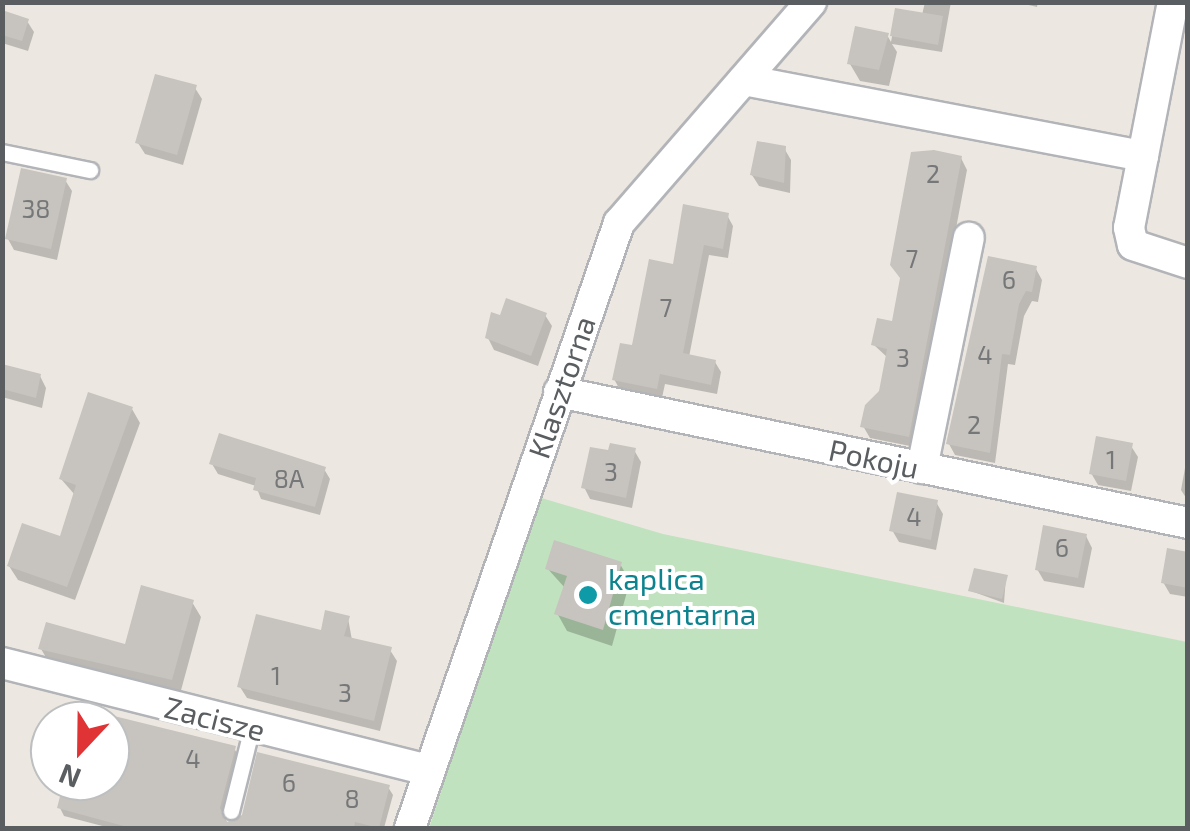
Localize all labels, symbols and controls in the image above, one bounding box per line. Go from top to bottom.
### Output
house number: 2 [926,158,940,188]
house number: 38 [21,193,51,223]
house number: 7 [906,243,918,273]
house number: 6 [1002,264,1016,294]
house number: 7 [660,292,672,322]
street label: Klasztorna [520,311,602,463]
house number: 4 [977,339,993,369]
house number: 3 [896,342,910,372]
house number: 2 [967,409,981,439]
street label: Pokoju [826,431,922,485]
house number: 1 [1106,444,1116,474]
house number: 3 [604,456,618,486]
house number: 8A [274,463,304,493]
house number: 4 [906,501,922,531]
house number: 6 [1055,532,1069,562]
place label: kaplica cmentarna [608,560,756,630]
marker: kaplica cmentarna [577,584,599,606]
house number: 1 [271,660,281,690]
house number: 3 [338,677,352,707]
street label: Zacisze [161,688,269,748]
north arrow [30,701,130,801]
house number: 4 [185,743,201,773]
text: N [54,757,85,797]
house number: 6 [282,767,296,797]
house number: 8 [344,783,360,813]

